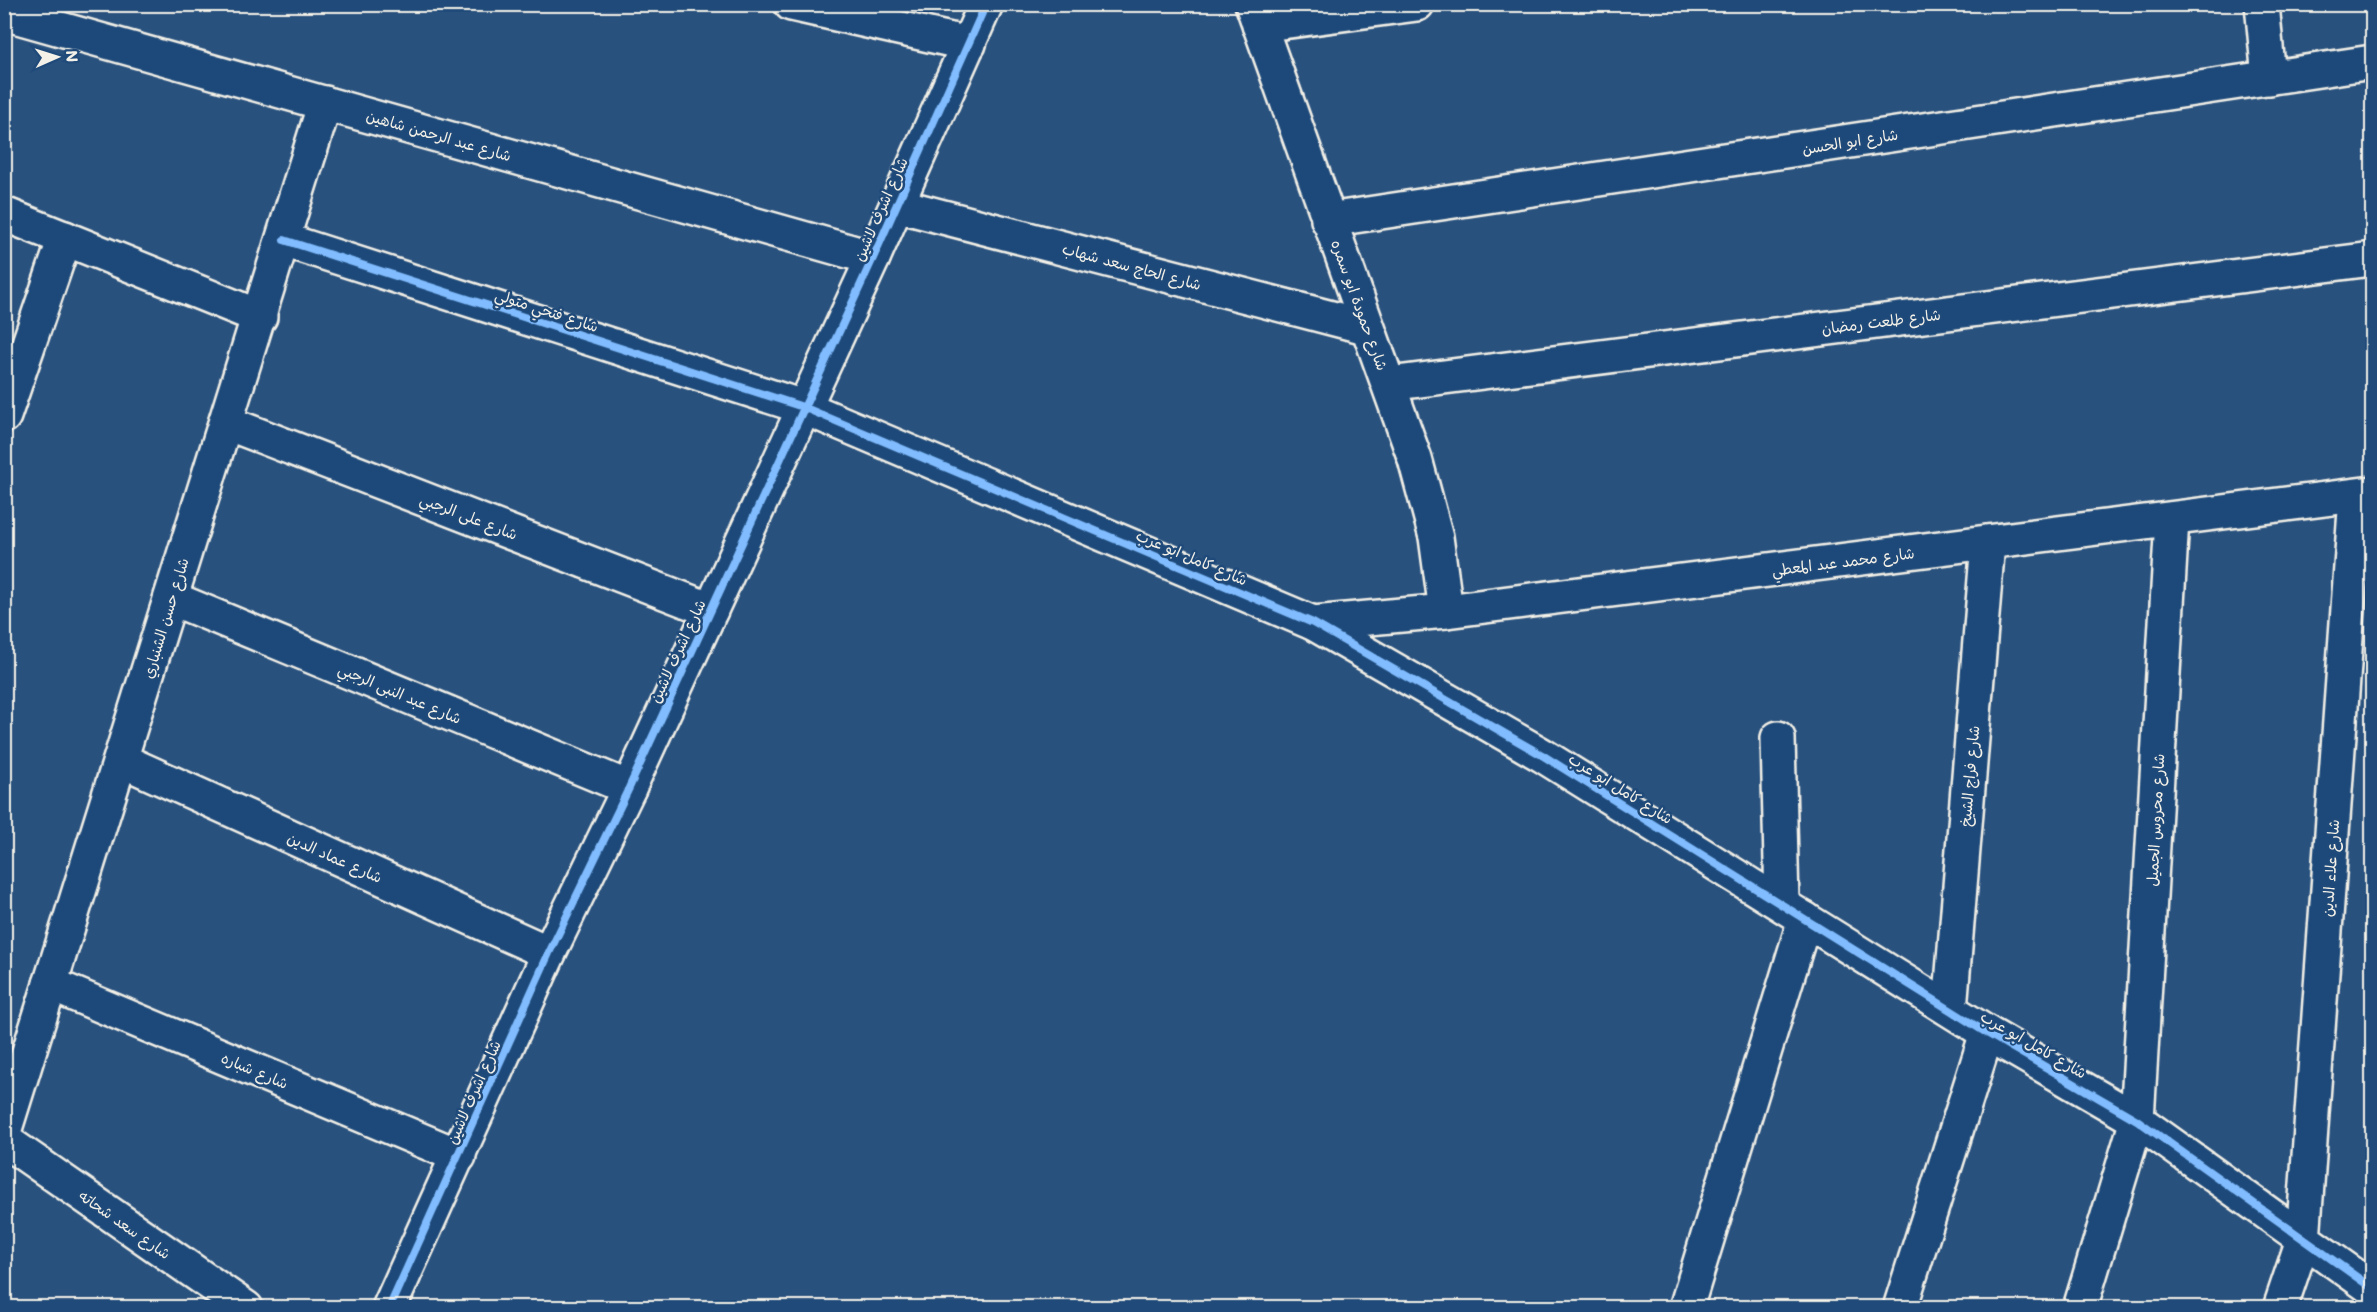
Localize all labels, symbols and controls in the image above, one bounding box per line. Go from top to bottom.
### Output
north arrow [27,27,87,87]
text: N [62,50,83,63]
street label: شارع عبد الرحمن شاهين [364,105,514,166]
street label: شارع ابو الحسن [1801,124,1900,159]
street label: شارع اشرف لاشين [848,154,913,265]
street label: شارع حمودة ابو سمره [1326,237,1393,373]
street label: شارع الحاج سعد شهاب [1060,238,1204,295]
street label: شارع فتحي متولي [491,284,601,340]
street label: شارع طلعت رمضان [1820,304,1942,339]
street label: شارع على الرجبي [416,488,521,548]
street label: شارع كامل ابو عرب [1133,524,1251,590]
street label: شارع محمد عبد المعطي [1770,542,1916,584]
street label: شارع حسن الشنباري [137,555,195,681]
street label: شارع اشرف لاشين [644,596,711,706]
street label: شارع عبد النبى الرجبي [334,658,465,732]
street label: شارع فراج الشيخ [1955,725,1984,827]
street label: شارع كامل ابو عرب [1565,748,1677,829]
street label: شارع محروس الجميل [2142,753,2169,887]
street label: شارع علاء الدين [2317,819,2344,918]
street label: شارع عماد الدين [284,827,386,888]
street label: شارع كامل ابو عرب [1977,1006,2091,1083]
street label: شارع اشرف لاشين [441,1037,506,1148]
street label: شارع شباره [218,1047,292,1094]
street label: شارع سعد شحاته [75,1185,175,1264]

